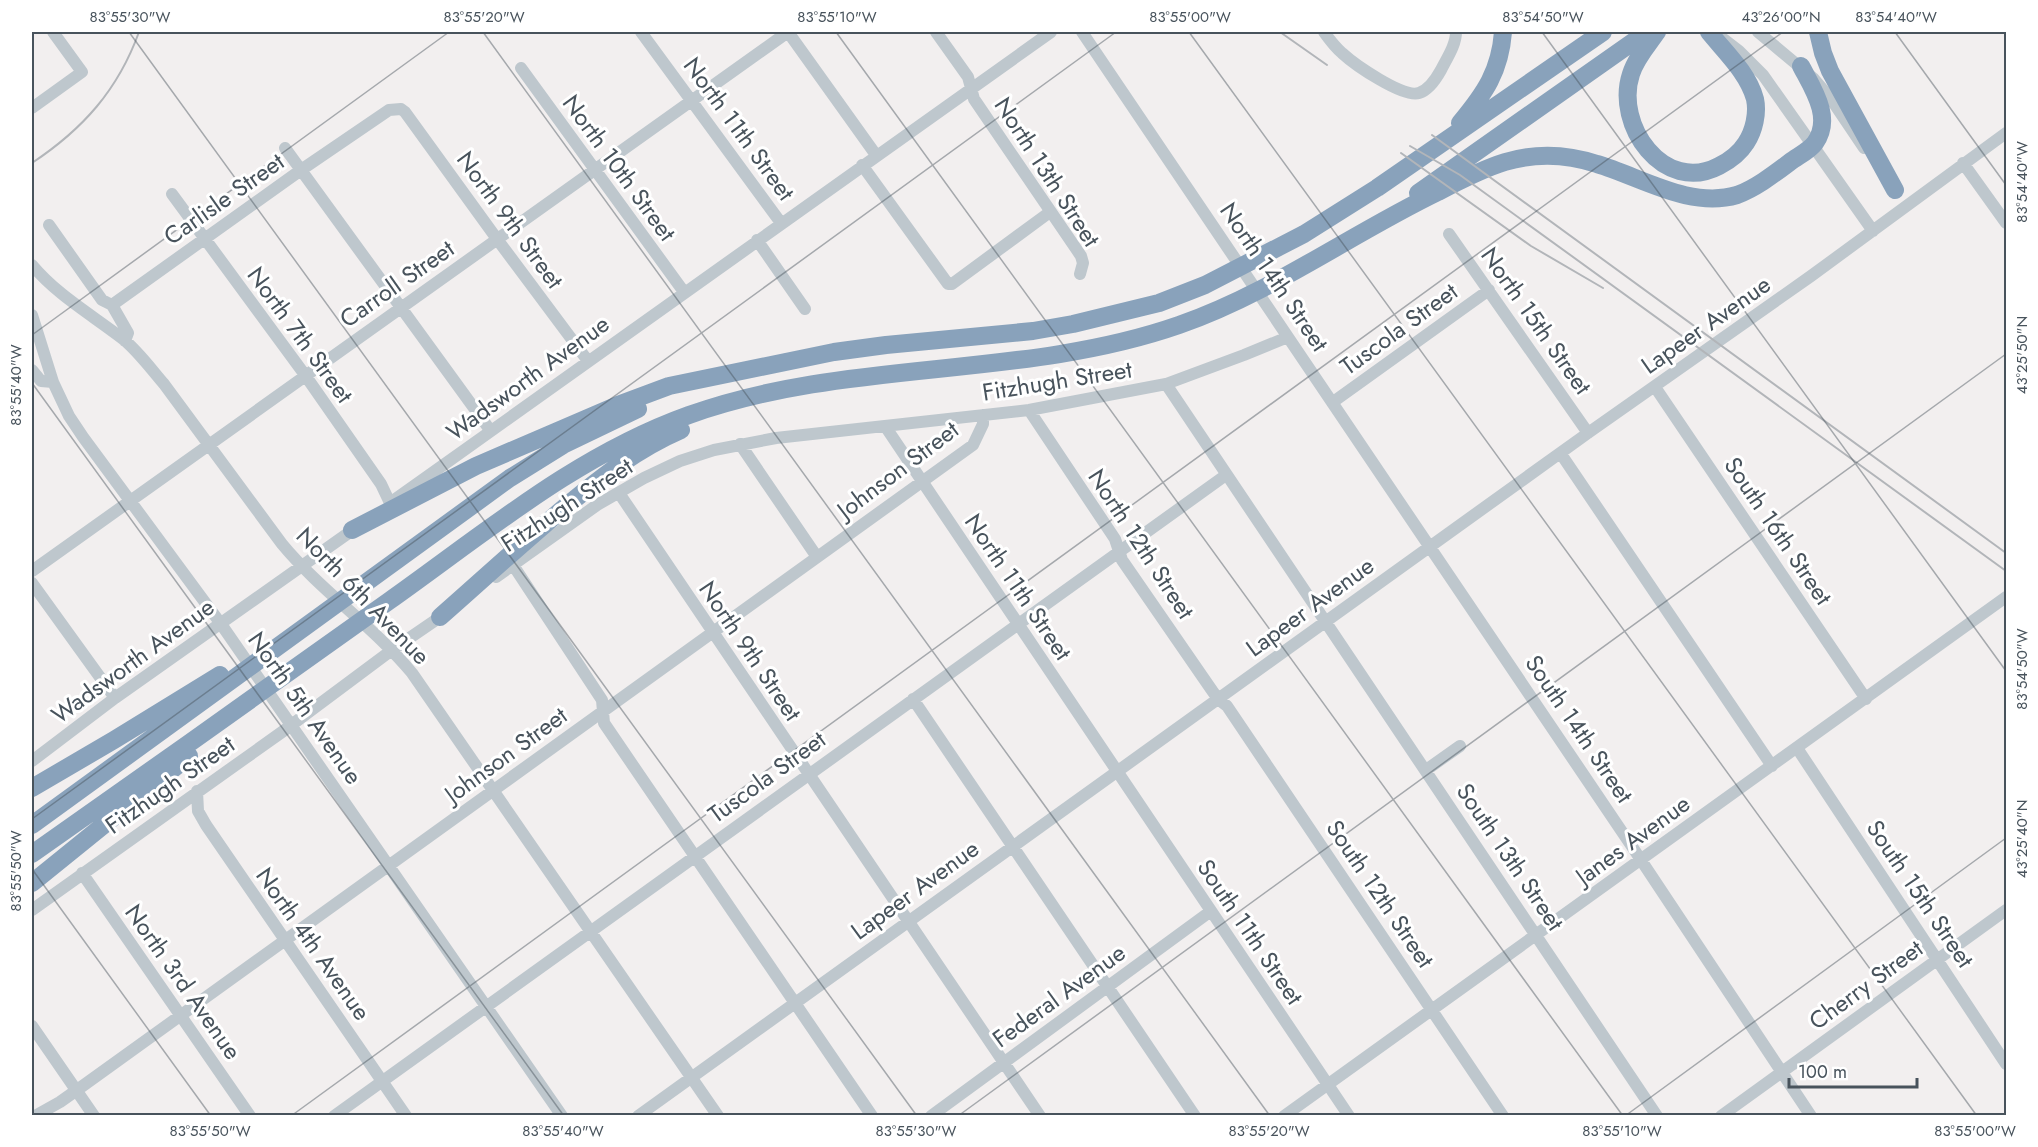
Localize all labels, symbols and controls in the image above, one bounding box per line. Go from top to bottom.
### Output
text: 83°55'30"W [90,6,171,28]
text: 83°55'20"W [443,6,525,28]
text: 83°55'10"W [797,6,877,28]
text: 83°55'00"W [1149,6,1231,28]
text: 83°54'50"W [1502,6,1584,28]
text: 43°26'00"N [1741,6,1821,28]
text: 83°54'40"W [1855,6,1937,28]
street label: North 11th Street [675,50,804,208]
street label: North 10th Street [554,87,685,248]
street label: North 13th Street [986,90,1109,254]
text: 83°54'40"W [2011,141,2033,223]
street label: Carlisle Street [156,144,291,253]
street label: North 9th Street [449,144,572,296]
street label: North 14th Street [1212,195,1337,358]
street label: Carroll Street [332,231,461,336]
street label: North 15th Street [1473,240,1600,402]
street label: North 7th Street [239,259,362,410]
street label: Lapeer Avenue [1634,267,1778,382]
street label: Tuscola Street [1333,274,1465,383]
street label: Wadsworth Avenue [439,306,616,449]
text: 43°25'50"N [2011,316,2033,394]
text: 83°55'40"W [5,344,27,426]
street label: Fitzhugh Street [980,351,1134,410]
street label: Johnson Street [827,412,966,529]
street label: Fitzhugh Street [494,449,640,560]
street label: South 16th Street [1716,450,1841,612]
street label: North 12th Street [1080,462,1203,626]
street label: North 11th Street [956,506,1081,667]
street label: North 6th Avenue [288,519,438,672]
street label: Lapeer Avenue [1238,548,1381,665]
street label: North 9th Street [691,574,810,728]
street label: Wadsworth Avenue [44,589,221,732]
street label: North 5th Avenue [240,624,371,791]
text: 83°54'50"W [2011,628,2033,710]
street label: South 14th Street [1517,648,1642,810]
street label: Johnson Street [435,698,574,813]
street label: Tuscola Street [701,722,833,831]
street label: Fitzhugh Street [98,727,242,842]
street label: South 13th Street [1448,776,1573,938]
street label: Janes Avenue [1566,786,1697,895]
text: 43°25'40"N [2011,800,2033,878]
street label: South 12th Street [1318,813,1443,975]
street label: South 15th Street [1858,813,1983,975]
text: 83°55'50"W [5,830,27,912]
street label: Lapeer Avenue [843,831,986,948]
street label: South 11th Street [1189,852,1312,1012]
street label: North 4th Avenue [248,860,379,1027]
street label: North 3rd Avenue [117,897,250,1066]
street label: Cherry Street [1801,931,1930,1038]
street label: Federal Avenue [985,935,1132,1056]
scale bar [1789,1051,1916,1089]
text: 100 m [1798,1059,1847,1085]
text: 83°55'50"W [169,1120,251,1142]
text: 83°55'40"W [522,1120,604,1142]
text: 83°55'30"W [876,1120,957,1142]
text: 83°55'20"W [1228,1120,1310,1142]
text: 83°55'10"W [1582,1120,1662,1142]
text: 83°55'00"W [1934,1120,2016,1142]

